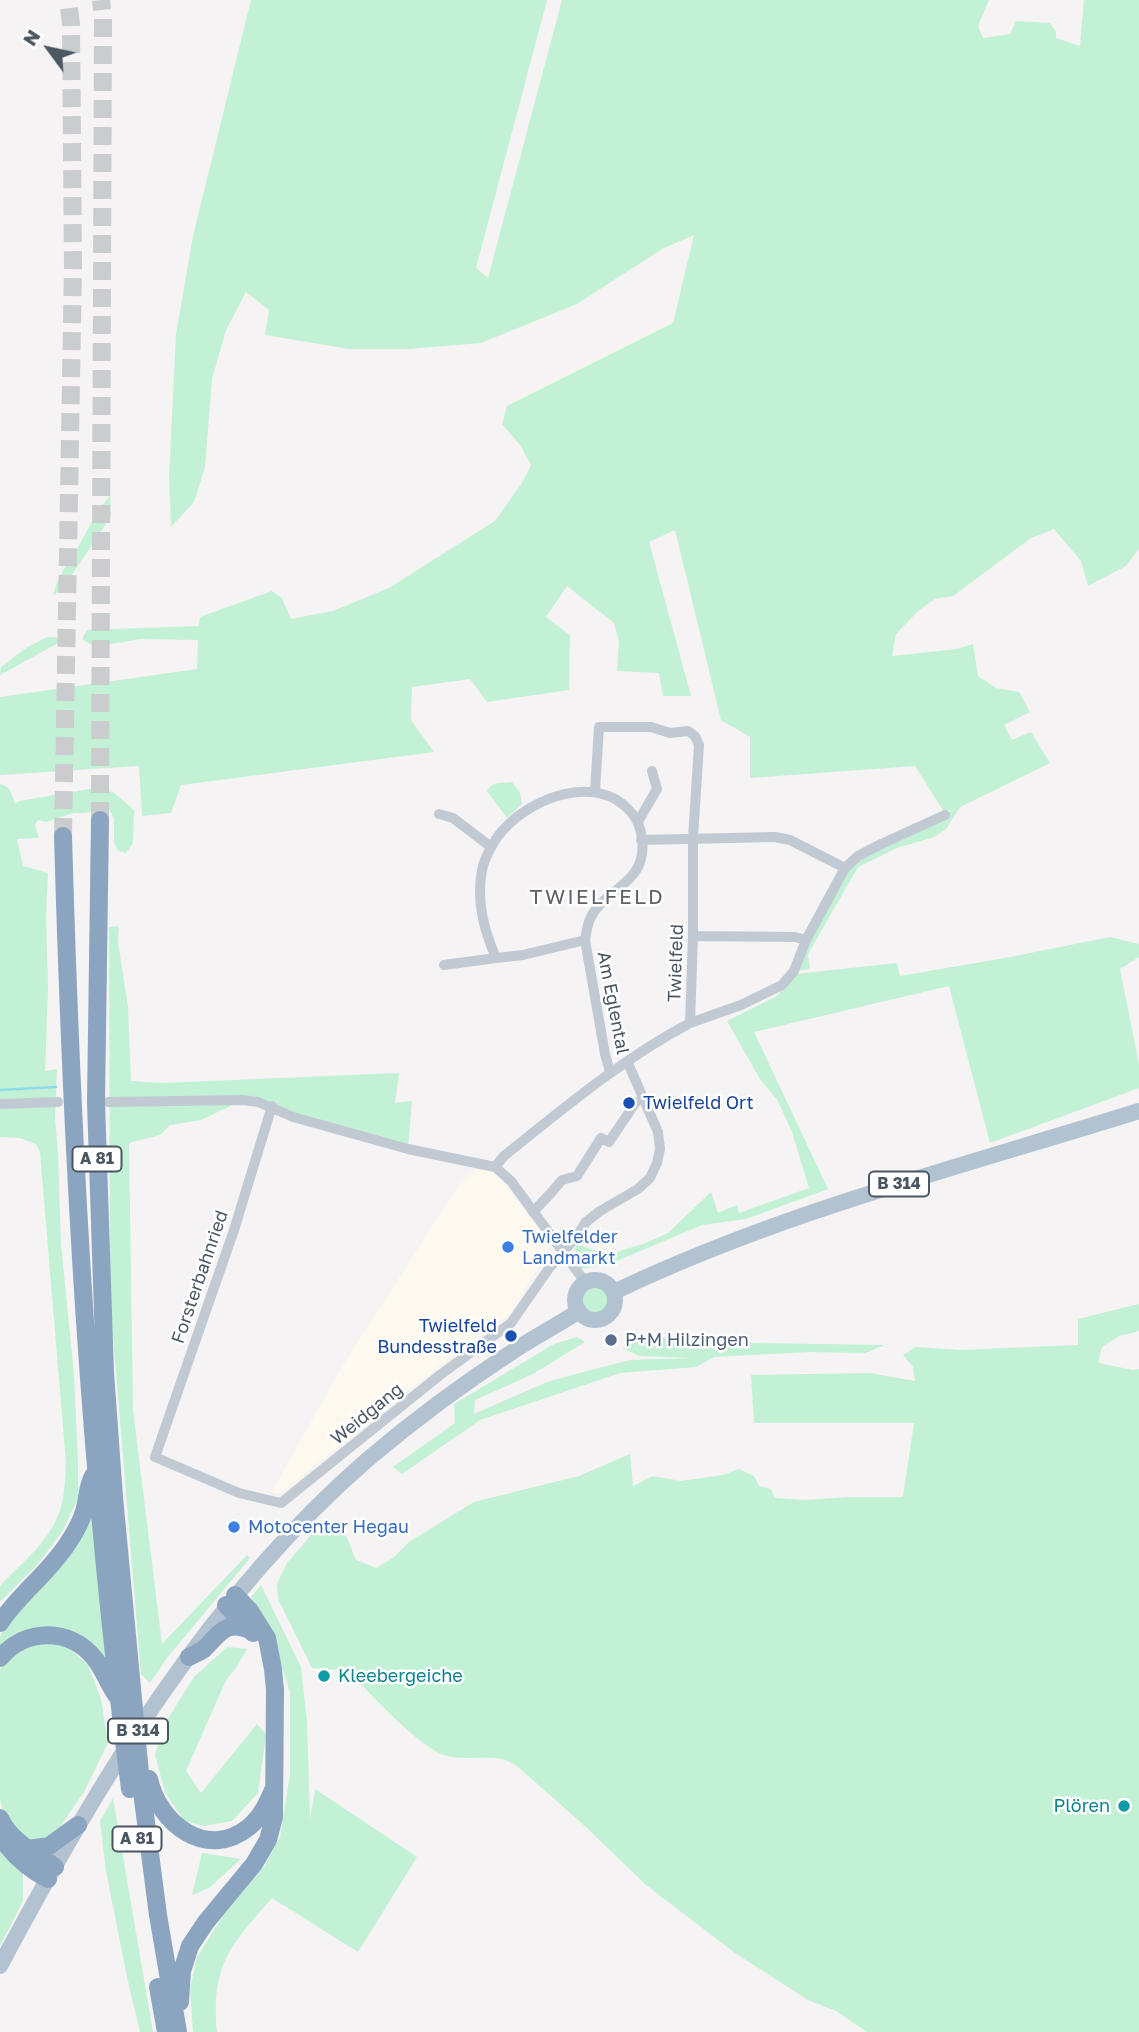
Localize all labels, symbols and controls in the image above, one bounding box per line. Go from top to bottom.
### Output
north arrow [14,14,84,84]
text: N [17,25,45,50]
district label: TWIELFELD [531,884,663,910]
street label: Twielfeld [664,924,688,1002]
street label: Am Eglental [592,950,634,1056]
place label: Twielfeld Ort [643,1092,754,1114]
marker: Twielfeld Ort [621,1095,637,1111]
road number: A 81 [72,1147,122,1172]
road number: B 314 [869,1172,929,1196]
street label: Forsterbahnried [167,1208,233,1346]
place label: Twielfelder Landmarkt [522,1226,618,1268]
marker: Twielfelder Landmarkt [500,1239,516,1255]
place label: Twielfeld Bundesstraße [377,1315,497,1358]
marker: Twielfeld Bundesstraße [503,1328,519,1344]
place label: P+M Hilzingen [625,1329,749,1351]
marker: P+M Hilzingen [603,1332,619,1348]
street label: Weidgang [327,1378,407,1450]
place label: Motocenter Hegau [248,1516,409,1538]
marker: Motocenter Hegau [226,1519,242,1535]
place label: Kleebergeiche [338,1665,463,1687]
marker: Kleebergeiche [316,1668,332,1684]
road number: B 314 [108,1718,168,1744]
place label: Plören [1053,1795,1110,1817]
marker: Plören [1116,1798,1132,1814]
road number: A 81 [113,1826,162,1852]

